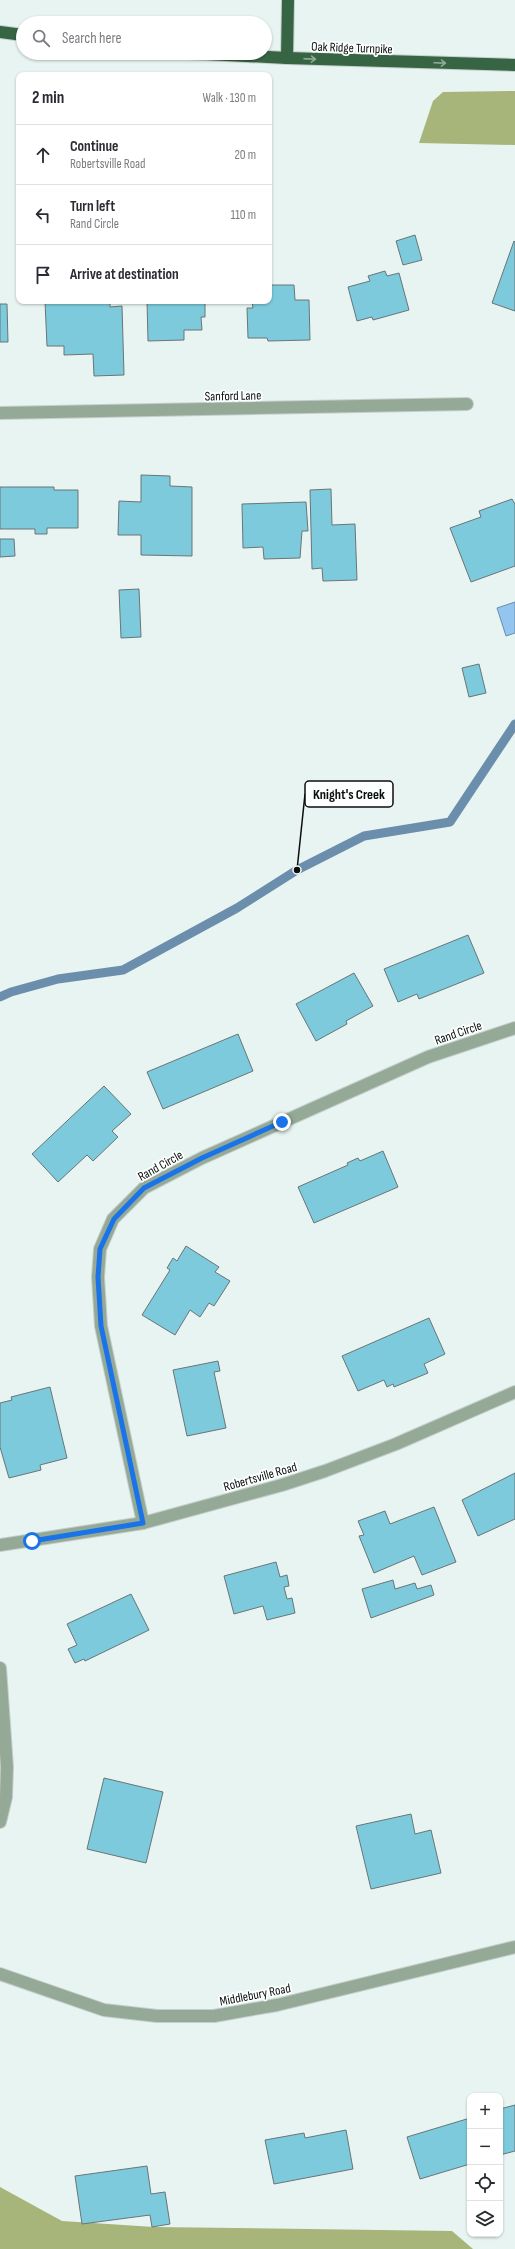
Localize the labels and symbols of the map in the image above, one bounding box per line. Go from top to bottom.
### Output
street label: Oak Ridge Turnpike [311,39,393,57]
one-way arrow [303,55,316,63]
one-way arrow [433,60,446,67]
street label: Sanford Lane [205,388,261,404]
callout: Knight's Creek [305,781,393,807]
text: Knight's Creek [313,786,385,803]
street label: Rand Circle [433,1017,484,1048]
route end [273,1113,291,1131]
street label: Rand Circle [135,1147,186,1185]
street label: Robertsville Road [222,1459,299,1495]
route start [23,1532,41,1550]
street label: Middlebury Road [218,1980,292,2010]

